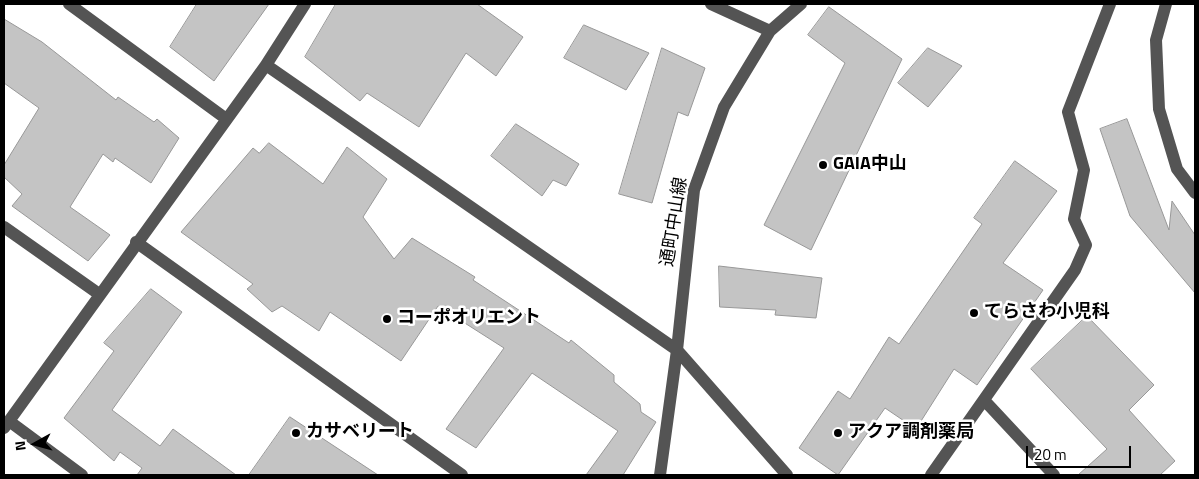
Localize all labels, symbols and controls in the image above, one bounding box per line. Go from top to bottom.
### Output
place label: GAIA中山 [833,154,907,176]
marker: GAIA中山 [817,159,829,171]
street label: 通町中山線 [657,176,693,268]
place label: てらさわ小児科 [984,302,1110,324]
marker: てらさわ小児科 [968,307,980,319]
place label: コーポオリエント [397,308,541,330]
marker: コーポオリエント [381,313,393,325]
north arrow [10,419,60,469]
place label: カサベリート [306,422,414,444]
place label: アクア調剤薬局 [848,422,974,444]
marker: カサベリート [290,427,302,439]
marker: アクア調剤薬局 [832,427,844,439]
scale bar [1029,436,1134,468]
text: N [9,440,31,452]
text: 20 m [1034,443,1067,466]

